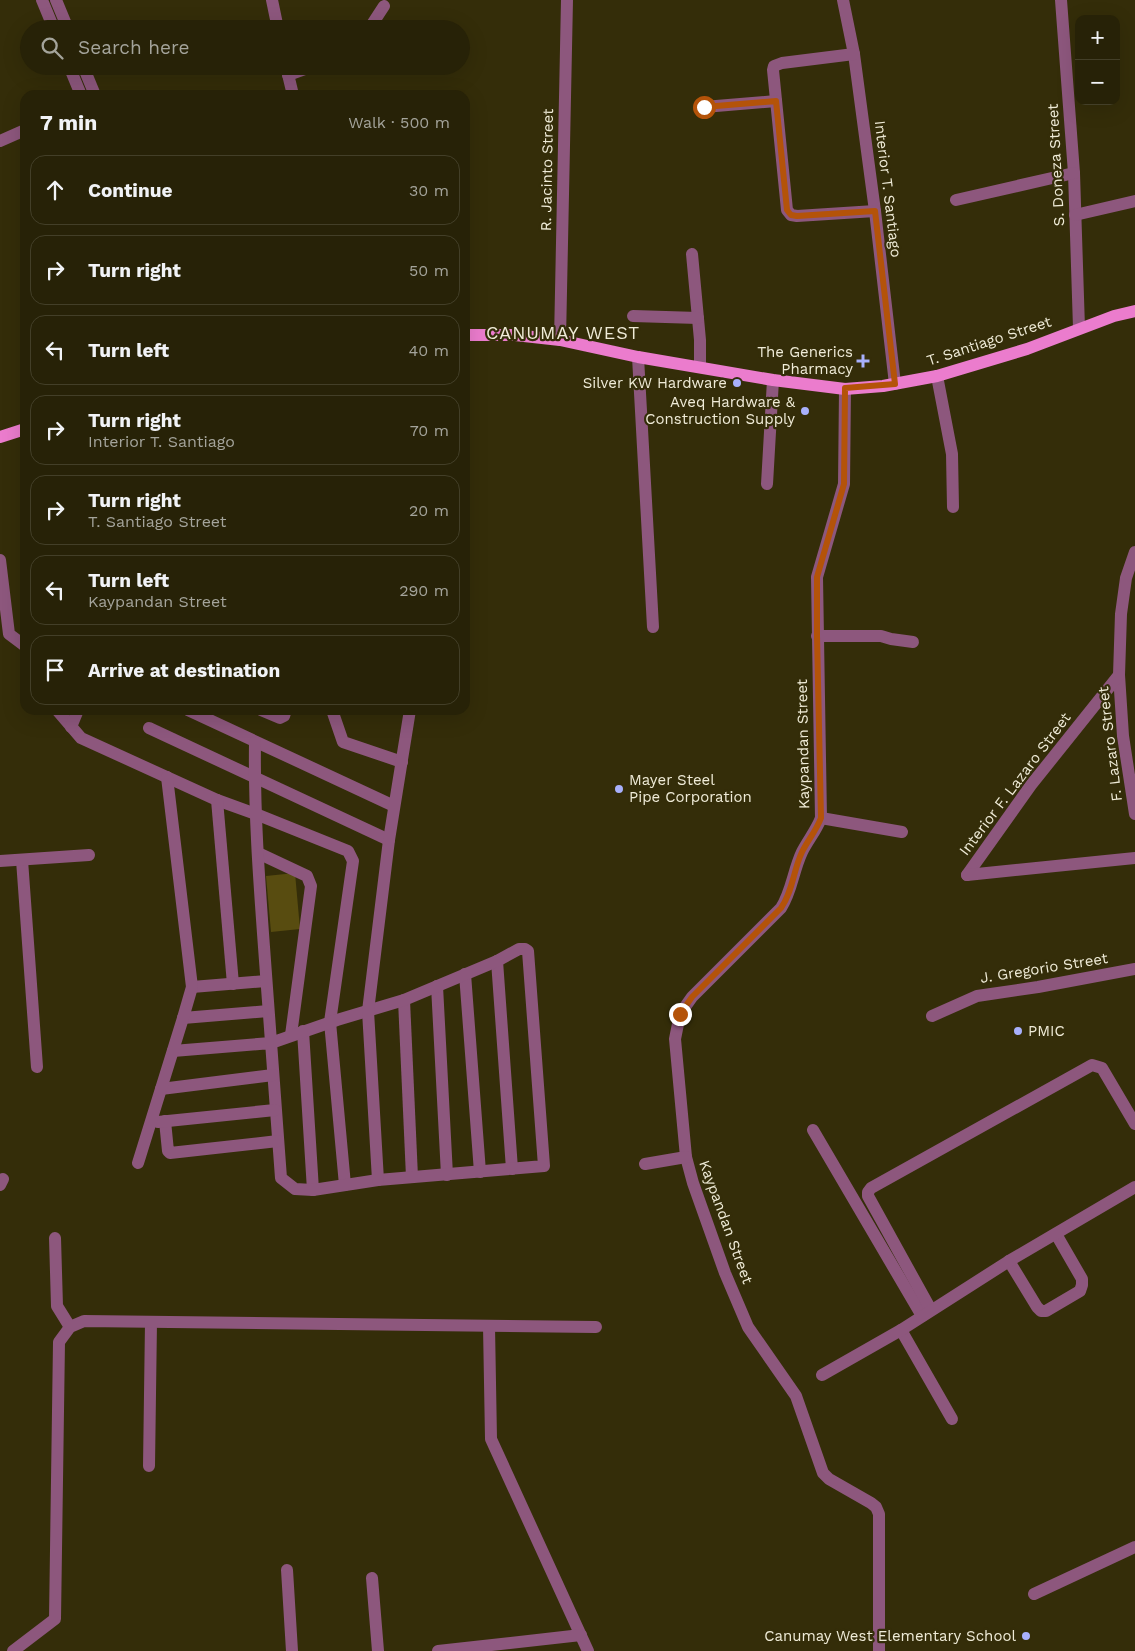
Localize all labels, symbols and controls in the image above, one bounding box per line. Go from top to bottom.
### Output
map controls [1075,15,1120,105]
button: + [1075,15,1120,60]
search box [20,20,470,75]
icon: search [38,34,66,62]
text: Search here [78,36,189,59]
button: − [1075,60,1120,105]
route start [693,96,716,119]
street label: S. Doneza Street [1044,102,1068,227]
street label: R. Jacinto Street [537,108,557,231]
text: 7 min [40,110,97,135]
text: Walk · 500 m [348,113,450,132]
street label: Interior T. Santiago [871,120,905,258]
icon: ahead [41,176,69,204]
text: Continue [88,179,172,202]
text: 30 m [409,181,449,200]
icon: right [41,256,69,284]
text: Turn right [88,259,181,282]
text: 50 m [409,261,449,280]
street label: T. Santiago Street [924,312,1054,370]
district label: CANUMAY WEST [486,322,640,343]
icon: left [41,336,69,364]
text: Turn left [88,339,169,362]
text: 40 m [409,341,449,360]
place label: The Generics Pharmacy [757,343,853,378]
marker: The Generics Pharmacy [857,355,869,367]
place label: Silver KW Hardware [583,374,727,392]
marker: Silver KW Hardware [731,377,743,389]
place label: Aveq Hardware & Construction Supply [645,393,796,428]
marker: Aveq Hardware & Construction Supply [799,405,811,417]
text: Turn right [88,409,181,432]
icon: right [41,416,69,444]
text: 70 m [410,421,449,440]
text: Interior T. Santiago [88,432,235,451]
text: Turn right [88,489,181,512]
icon: right [41,496,69,524]
text: 20 m [409,501,449,520]
text: T. Santiago Street [88,512,227,531]
text: Turn left [88,569,169,592]
icon: left [41,576,69,604]
text: 290 m [399,581,449,600]
text: Kaypandan Street [88,592,227,611]
icon: arrive [41,656,69,684]
text: Arrive at destination [88,659,280,682]
street label: Kaypandan Street [793,678,813,809]
street label: F. Lazaro Street [1094,685,1126,803]
street label: Interior F. Lazaro Street [955,708,1075,859]
place label: Mayer Steel Pipe Corporation [629,771,752,806]
marker: Mayer Steel Pipe Corporation [613,783,625,795]
street label: J. Gregorio Street [979,949,1110,987]
route end [669,1003,692,1026]
place label: PMIC [1028,1022,1065,1040]
marker: PMIC [1012,1025,1024,1037]
street label: Kaypandan Street [695,1158,757,1287]
place label: Canumay West Elementary School [764,1627,1016,1645]
marker: Canumay West Elementary School [1020,1630,1032,1642]

